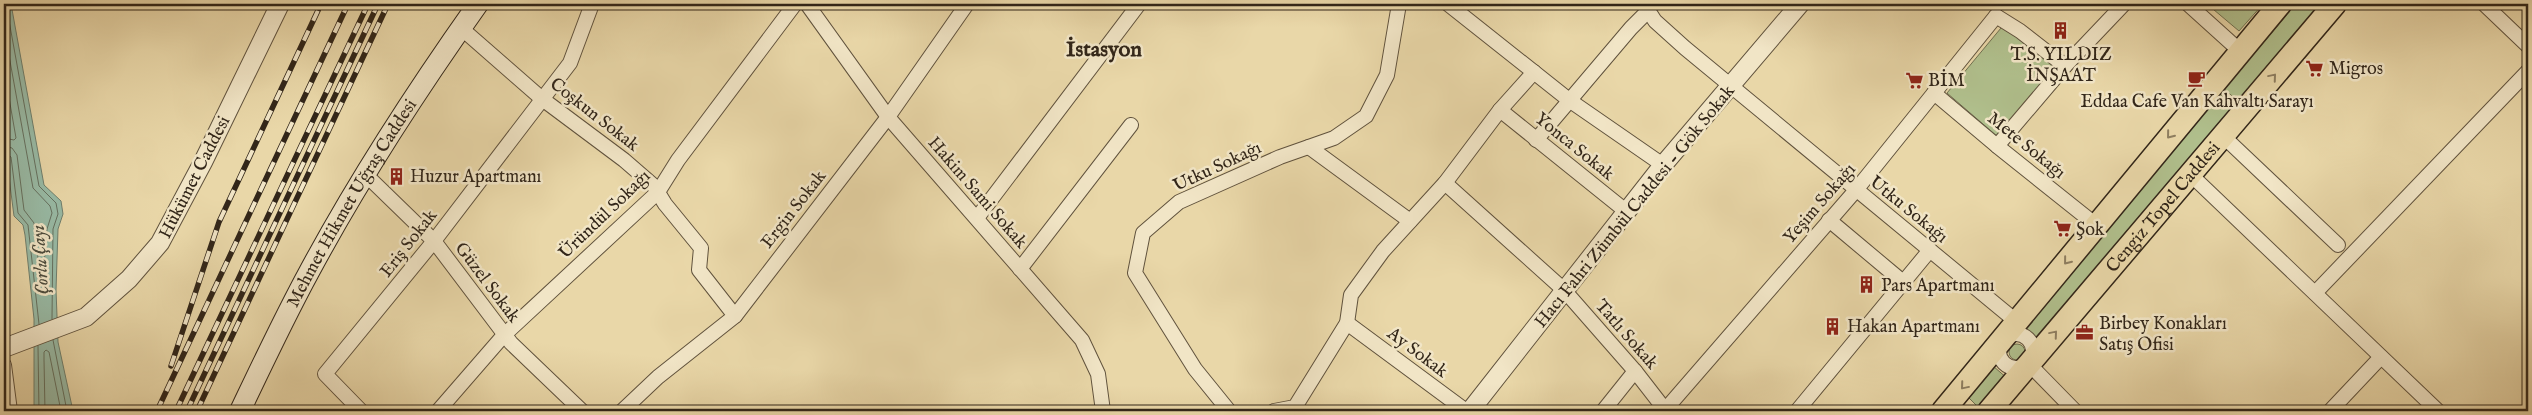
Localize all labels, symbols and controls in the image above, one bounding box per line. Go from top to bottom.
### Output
building icon: T.S. YILDIZ İNŞAAT [2051,21,2071,41]
district label: İstasyon [1066,36,1142,64]
place label: T.S. YILDIZ İNŞAAT [2010,44,2112,88]
supermarket icon: Migros [2305,58,2325,78]
place label: Migros [2329,58,2383,81]
cafe icon: Eddaa Cafe Van Kahvaltı Sarayı [2187,68,2207,88]
place label: BİM [1928,69,1965,93]
supermarket icon: BİM [1904,70,1924,90]
street label: Coşkun Sokak [545,73,644,157]
one-way arrow [2267,73,2276,82]
street label: Hacı Fahri Zümbül Caddesi - Gök Sokak [1530,81,1741,333]
place label: Eddaa Cafe Van Kahvaltı Sarayı [2081,91,2314,114]
street label: Mehmet Hikmet Uğraş Caddesi [282,95,423,312]
street label: Yonca Sokak [1530,108,1619,186]
street label: Mete Sokağı [1982,108,2070,185]
street label: Hükümet Caddesi [154,112,236,243]
one-way arrow [2167,130,2176,139]
street label: Hakim Sami Sokak [922,132,1032,254]
street label: Utku Sokağı [1170,137,1266,198]
street label: Cengiz Topel Caddesi [2102,137,2226,278]
street label: Yeşim Sokağı [1779,159,1861,249]
street label: Üründül Sokağı [554,165,656,265]
building icon: Huzur Apartmanı [386,166,406,186]
place label: Huzur Apartmanı [410,166,542,189]
street label: Ergin Sokak [756,166,832,254]
street label: Utku Sokağı [1864,171,1952,249]
street label: Eriş Sokak [375,205,443,283]
supermarket icon: Şok [2052,219,2072,239]
place label: Şok [2076,219,2105,242]
water label: Çorlu Çayı [27,224,55,296]
street label: Güzel Sokak [449,238,525,328]
one-way arrow [2065,255,2073,264]
building icon: Pars Apartmanı [1857,275,1877,295]
place label: Pars Apartmanı [1881,275,1995,298]
street label: Tatlı Sokak [1589,295,1663,375]
place label: Birbey Konakları Satış Ofisi [2099,313,2227,357]
building icon: Hakan Apartmanı [1823,316,1843,336]
place label: Hakan Apartmanı [1847,316,1980,339]
street label: Ay Sokak [1381,322,1452,384]
office icon: Birbey Konakları Satış Ofisi [2075,323,2095,343]
one-way arrow [2048,330,2057,339]
one-way arrow [1961,381,1970,390]

